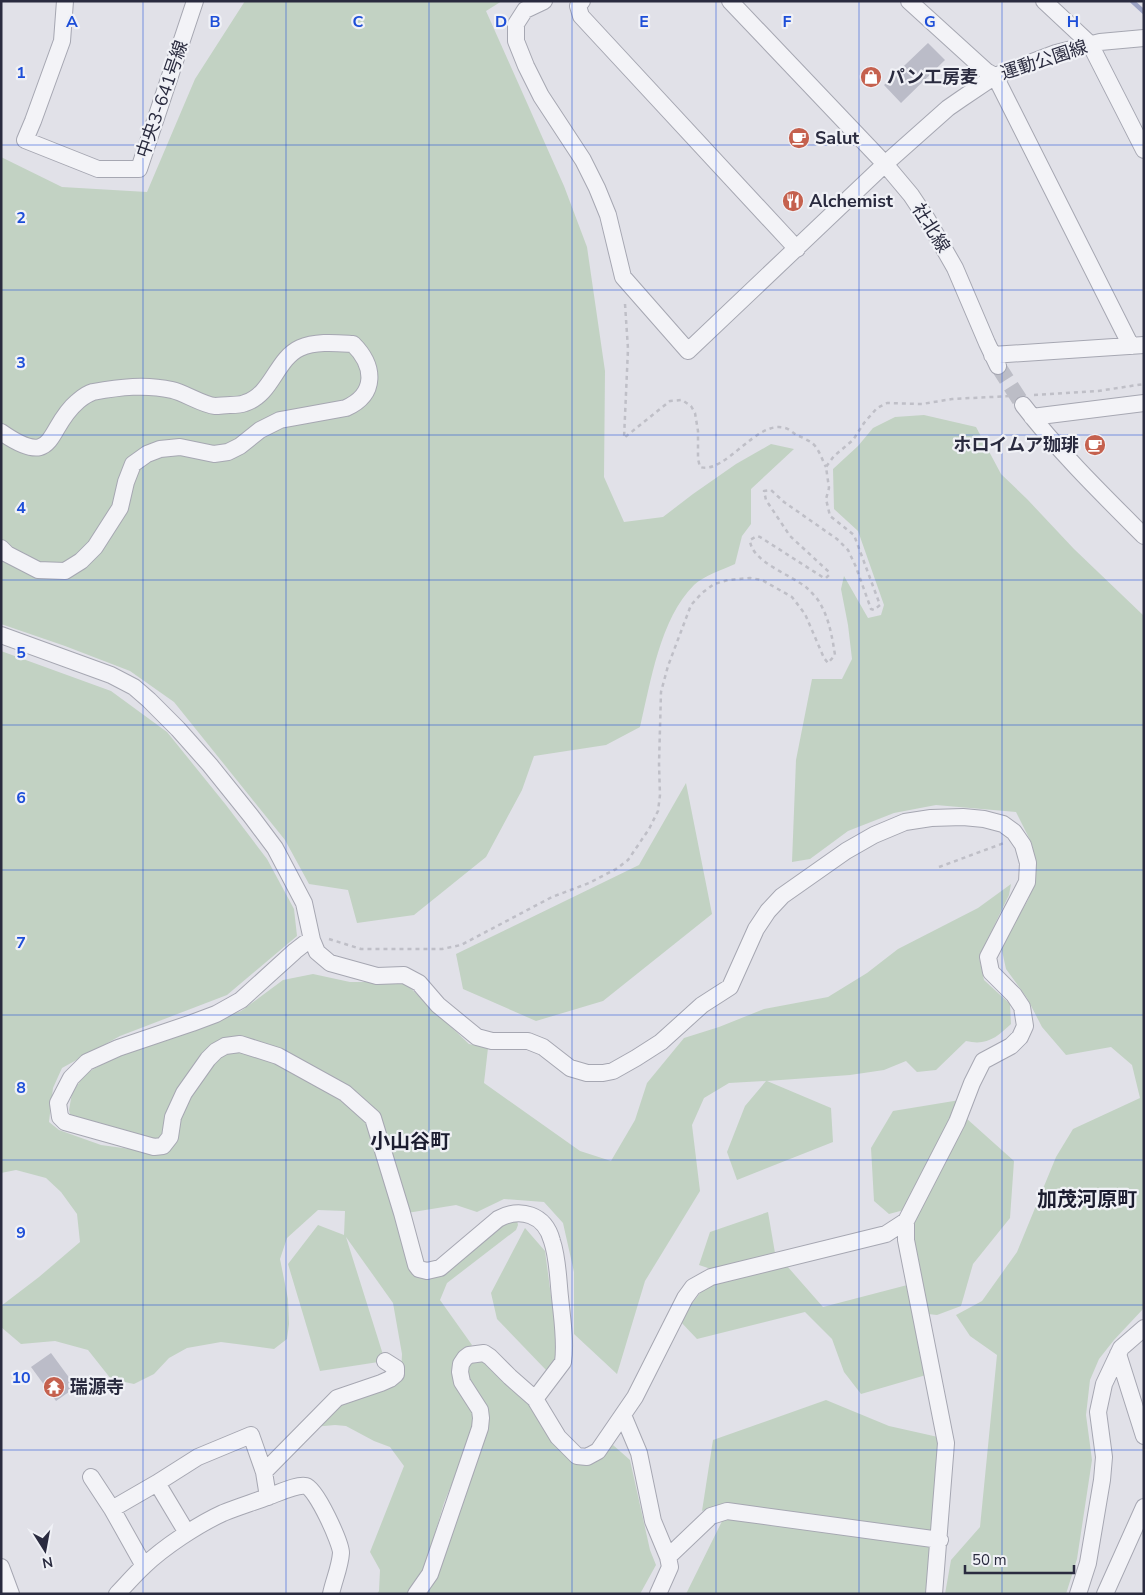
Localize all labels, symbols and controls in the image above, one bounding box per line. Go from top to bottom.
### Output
text: A [66,11,78,33]
text: B [209,11,221,33]
text: C [353,11,364,33]
text: D [495,11,507,33]
text: E [639,11,649,33]
text: F [783,11,792,33]
text: G [924,11,936,33]
text: H [1067,11,1079,33]
street label: 運動公園線 [997,35,1091,85]
street label: 中央3-641号線 [131,37,193,161]
text: 1 [16,62,26,84]
shop icon: パン工房麦 [859,65,883,89]
place label: パン工房麦 [887,65,978,89]
cafe icon: Salut [787,126,811,150]
place label: Salut [815,126,859,150]
restaurant icon: Alchemist [781,189,805,213]
place label: Alchemist [809,189,893,213]
street label: 社北線 [907,199,955,257]
text: 2 [16,207,26,229]
text: 3 [16,352,26,374]
place label: ホロイムア珈琲 [953,433,1079,457]
cafe icon: ホロイムア珈琲 [1083,433,1107,457]
text: 4 [16,497,26,519]
text: 5 [16,642,26,664]
text: 6 [16,787,26,809]
text: 7 [16,932,26,954]
text: 8 [16,1077,26,1099]
district label: 小山谷町 [370,1128,450,1155]
district label: 加茂河原町 [1037,1186,1137,1213]
text: 9 [16,1222,26,1244]
text: 10 [11,1367,31,1389]
temple icon: 瑞源寺 [42,1375,66,1399]
place label: 瑞源寺 [70,1375,124,1399]
north arrow [20,1525,70,1575]
scale bar [965,1542,1074,1574]
text: 50 m [972,1550,1007,1570]
text: N [40,1552,54,1573]

